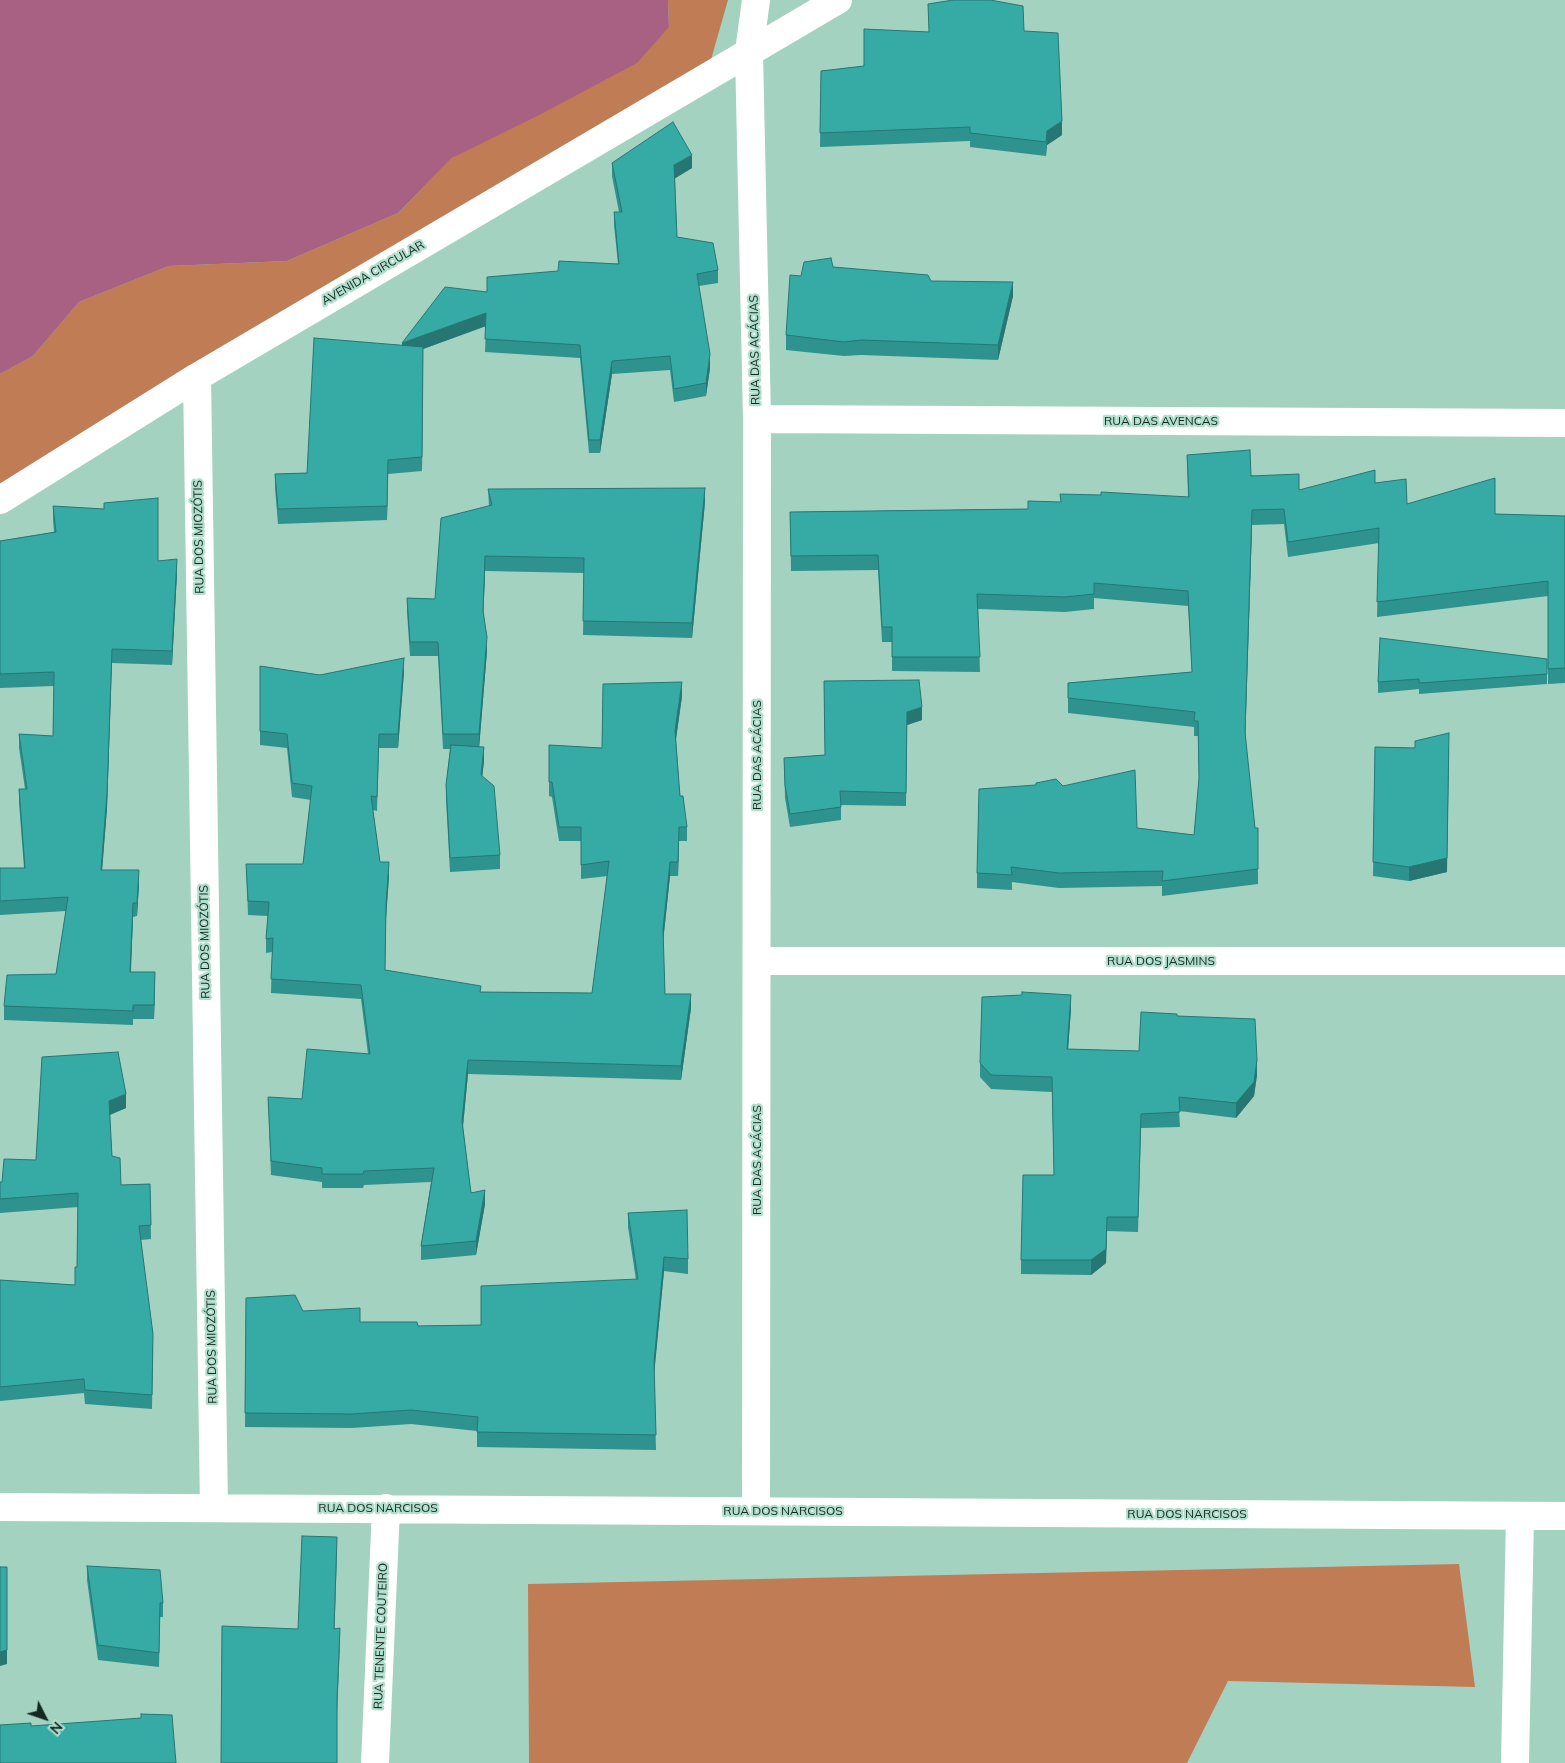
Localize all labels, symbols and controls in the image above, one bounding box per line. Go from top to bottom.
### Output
street label: AVENIDA CIRCULAR [319,238,427,308]
street label: RUA DAS ACÁCIAS [747,295,763,405]
street label: RUA DAS AVENCAS [1104,414,1218,428]
street label: RUA DOS MIOZÓTIS [191,480,207,594]
street label: RUA DAS ACÁCIAS [750,700,764,810]
street label: RUA DOS MIOZÓTIS [197,885,213,999]
street label: RUA DOS JASMINS [1107,954,1215,968]
street label: RUA DAS ACÁCIAS [750,1105,764,1215]
street label: RUA DOS MIOZÓTIS [204,1290,220,1404]
street label: RUA DOS NARCISOS [318,1501,438,1515]
street label: RUA DOS NARCISOS [723,1504,843,1518]
street label: RUA DOS NARCISOS [1127,1507,1247,1521]
street label: RUA TENENTE COUTEIRO [371,1563,391,1709]
north arrow [20,1693,70,1743]
text: N [46,1718,67,1738]

